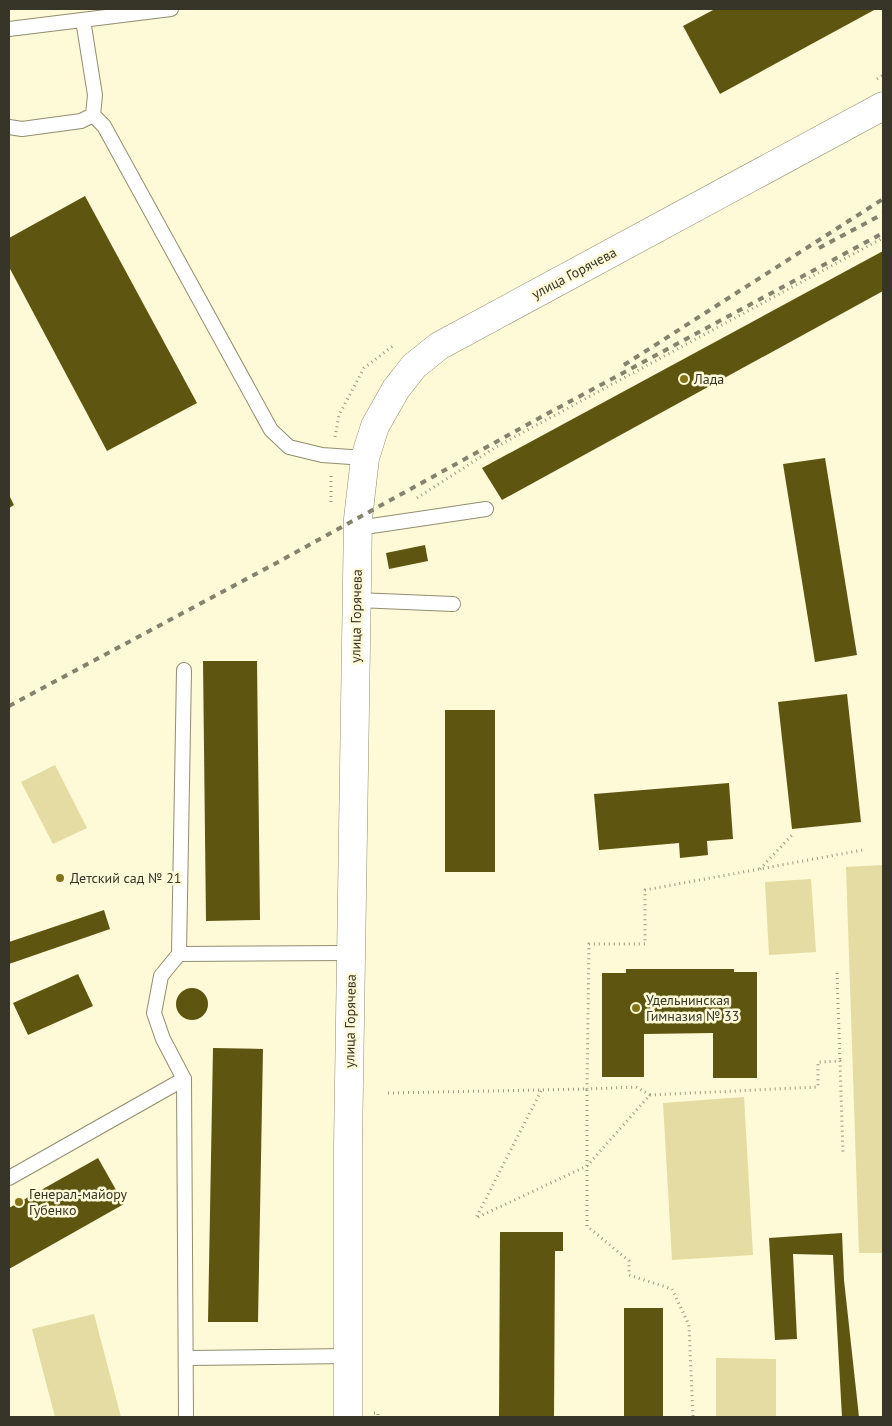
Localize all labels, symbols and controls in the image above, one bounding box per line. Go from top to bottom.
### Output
street label: улица Горячева [528,243,620,303]
place label: Лада [693,370,724,388]
marker: Лада [678,373,690,385]
street label: улица Горячева [346,569,366,663]
place label: Детский сад № 21 [70,869,181,887]
marker: Детский сад № 21 [54,872,66,884]
street label: улица Горячева [340,974,360,1068]
place label: Удельнинская Гимназия № 33 [646,991,739,1025]
marker: Удельнинская Гимназия № 33 [630,1002,642,1014]
place label: Генерал-майору Губенко [29,1185,128,1219]
marker: Генерал-майору Губенко [13,1196,25,1208]

